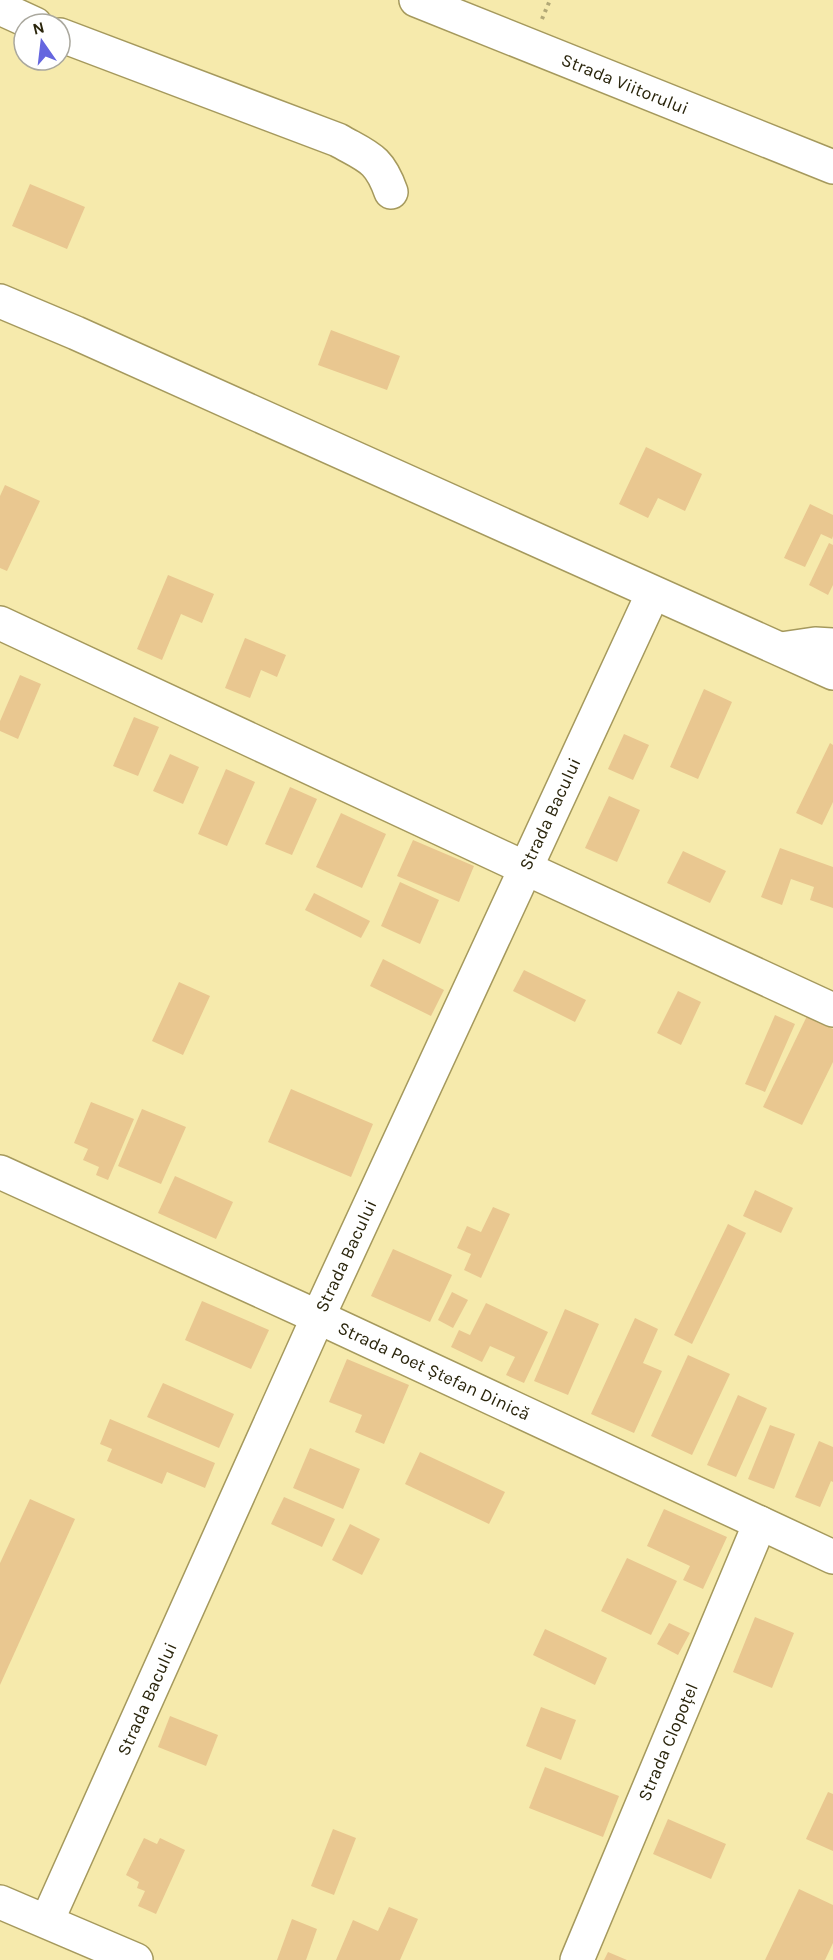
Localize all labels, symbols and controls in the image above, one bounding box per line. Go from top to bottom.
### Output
north arrow [12,12,72,72]
text: N [31,17,46,39]
street label: Strada Viitorului [558,48,692,120]
street label: Strada Bacului [514,754,586,874]
street label: Strada Bacului [310,1196,382,1316]
street label: Strada Poet Ștefan Dinică [334,1317,534,1425]
street label: Strada Bacului [112,1639,182,1759]
street label: Strada Clopoțel [633,1680,703,1804]

